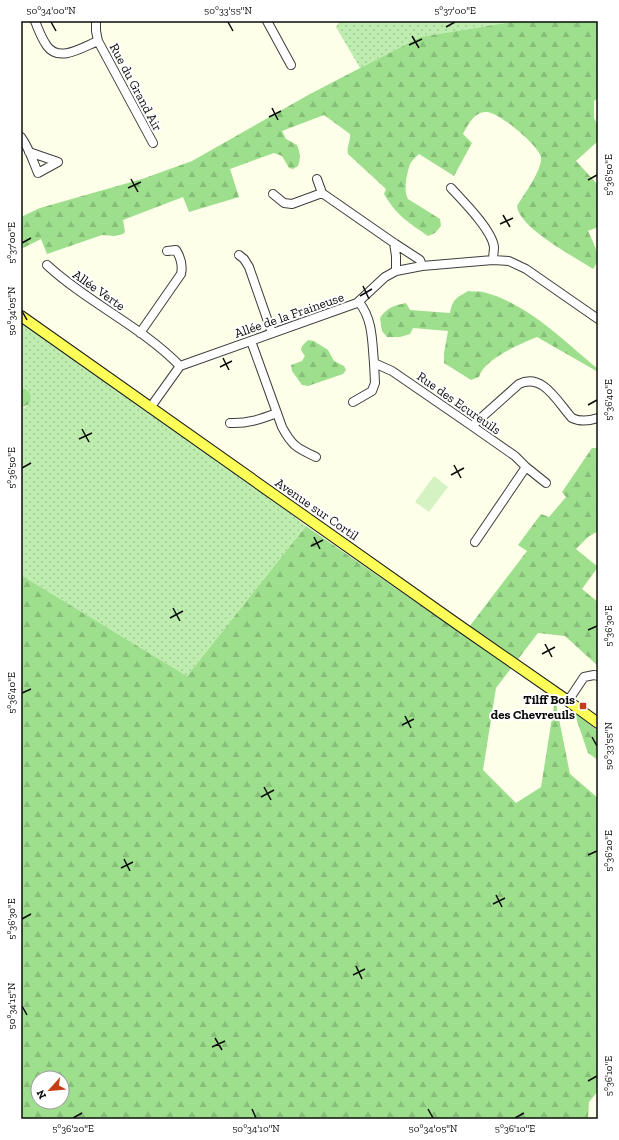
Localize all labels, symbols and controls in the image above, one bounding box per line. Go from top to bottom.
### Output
text: 50°34'00"N [26,5,76,17]
text: 50°33'55"N [204,5,253,17]
text: 5°37'00"E [434,5,476,17]
street label: Rue du Grand Air [107,41,165,133]
text: 5°36'50"E [603,154,615,196]
text: 5°37'00"E [6,222,18,264]
street label: Allée Verte [70,267,128,313]
text: 50°34'05"N [6,286,18,335]
street label: Allée de la Fraineuse [232,289,346,341]
street label: Rue des Ecureuils [414,369,504,438]
text: 5°36'40"E [603,379,615,421]
text: 5°36'50"E [6,447,18,489]
street label: Avenue sur Cortil [273,475,362,543]
text: 5°36'30"E [603,605,615,647]
text: 5°36'40"E [6,672,18,714]
place label: Tilff Bois des Chevreuils [491,692,575,722]
marker: Tilff Bois des Chevreuils [578,701,588,711]
text: 50°33'55"N [603,721,615,770]
text: 5°36'20"E [603,830,615,872]
text: 5°36'30"E [6,898,18,940]
text: 50°34'15"N [6,982,18,1029]
text: 5°36'10"E [603,1056,615,1096]
north arrow [30,1070,70,1110]
text: N [34,1087,49,1101]
text: 5°36'20"E [52,1123,94,1135]
text: 50°34'10"N [232,1123,280,1135]
text: 50°34'05"N [409,1123,458,1135]
text: 5°36'10"E [495,1123,535,1135]

